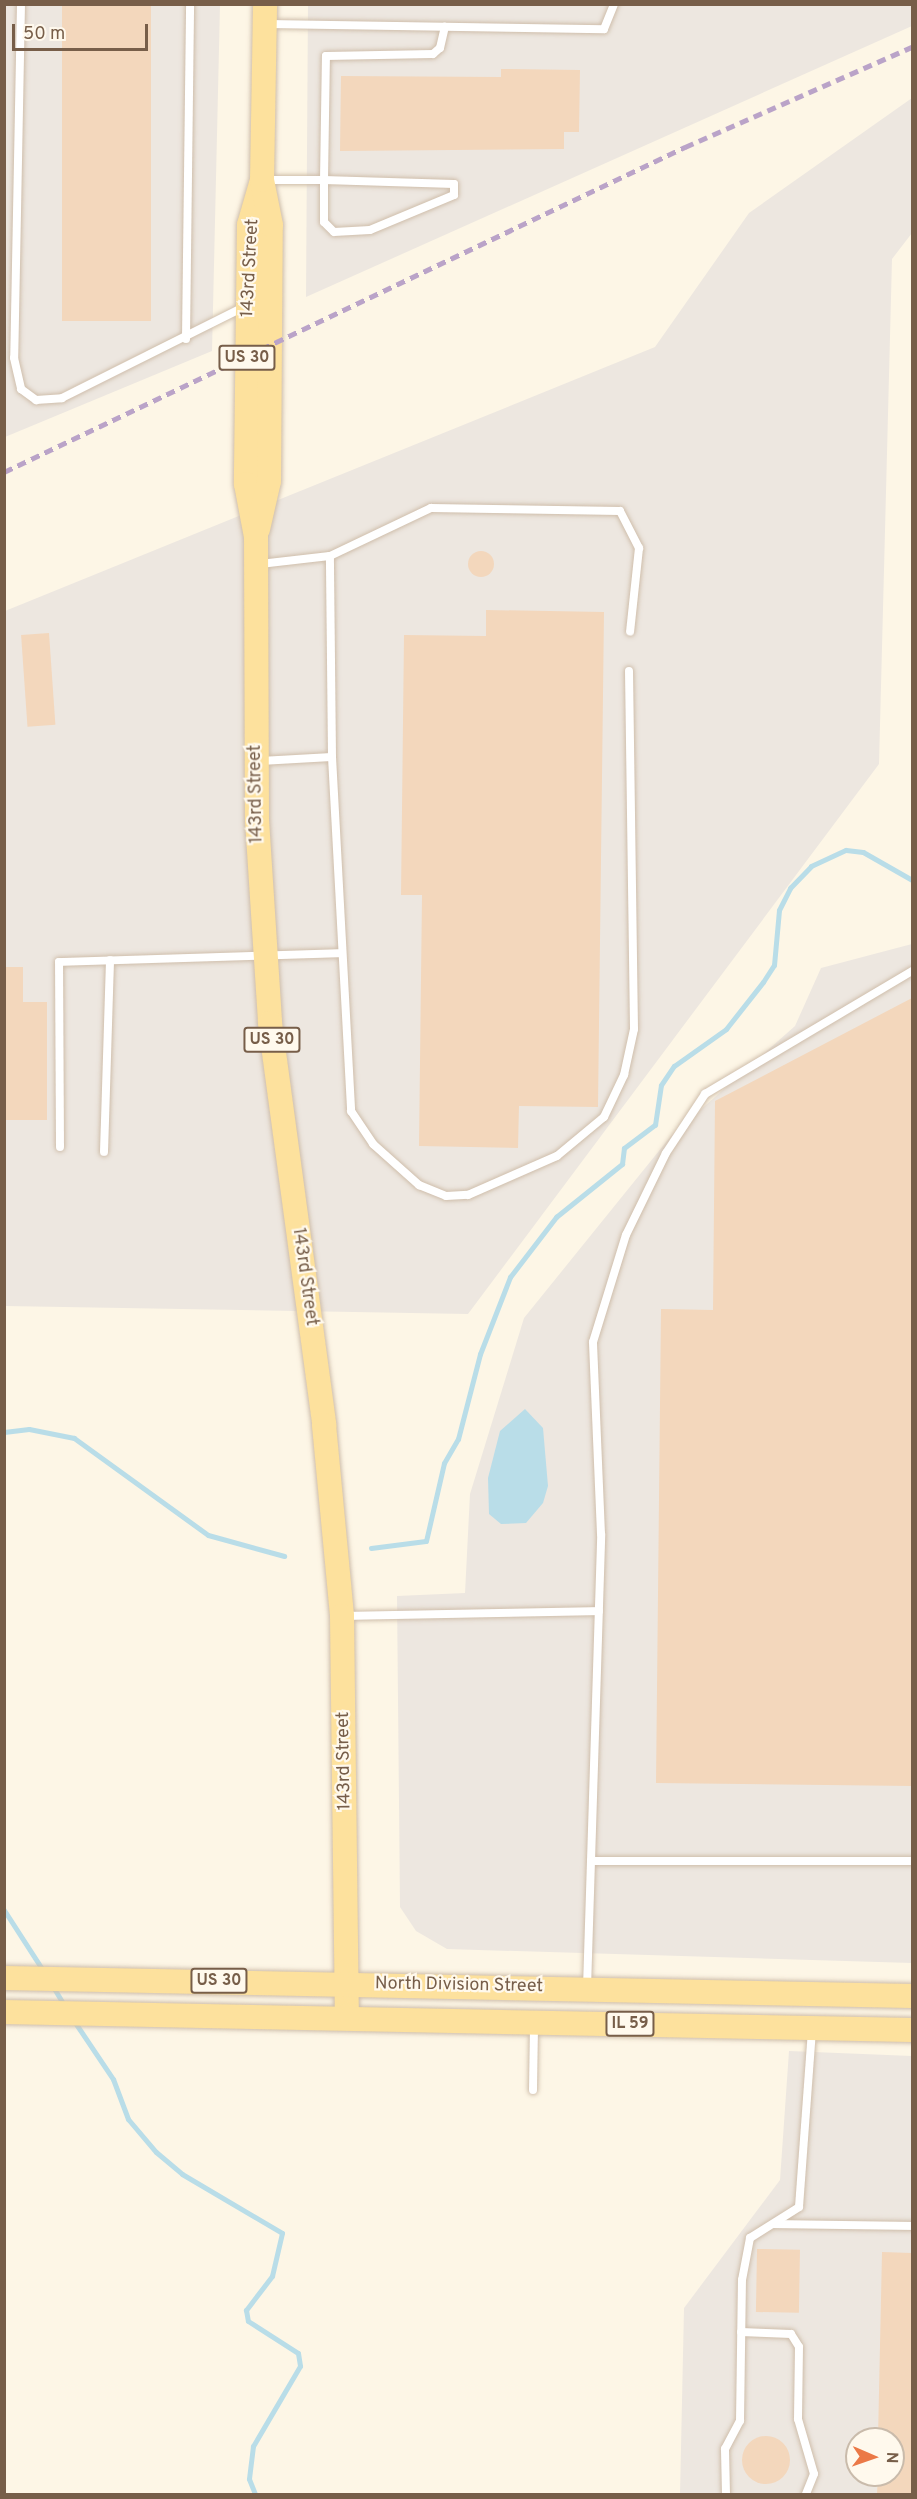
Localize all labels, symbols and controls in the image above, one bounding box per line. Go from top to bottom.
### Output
scale bar [15,12,152,50]
text: 50 m [23,23,65,46]
street label: 143rd Street [238,218,264,318]
road number: US 30 [217,345,277,371]
street label: 143rd Street [245,744,269,844]
road number: US 30 [242,1027,302,1053]
street label: 143rd Street [286,1227,322,1327]
street label: 143rd Street [333,1711,357,1811]
road number: US 30 [189,1968,249,1994]
street label: North Division Street [375,1974,543,1998]
road number: IL 59 [604,2011,656,2037]
north arrow [845,2427,905,2487]
text: N [881,2451,901,2464]

